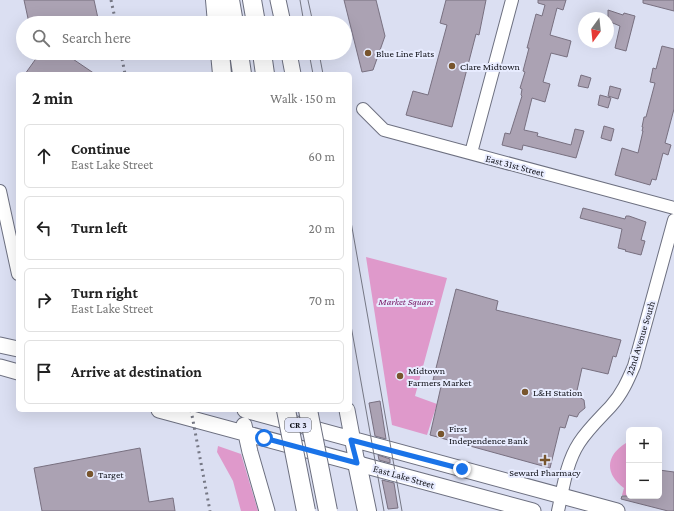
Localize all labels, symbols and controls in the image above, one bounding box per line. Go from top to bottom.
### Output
north arrow [578,12,614,48]
search box [16,16,352,60]
icon: search [30,27,52,49]
text: Search here [62,30,131,46]
marker: Blue Line Flats [363,48,373,58]
place label: Blue Line Flats [376,48,434,59]
marker: Clare Midtown [447,61,457,71]
place label: Clare Midtown [460,61,521,72]
text: 2 min [32,89,73,108]
text: Walk · 150 m [270,91,336,106]
text: Continue [71,141,130,157]
icon: ahead [33,145,55,167]
text: 60 m [308,149,335,164]
street label: East 31st Street [485,152,546,179]
text: East Lake Street [71,157,153,172]
icon: left [33,217,55,239]
text: Turn left [71,220,127,236]
text: 20 m [309,221,335,236]
text: Turn right [71,285,138,301]
icon: right [33,289,55,311]
text: 70 m [309,293,335,308]
park label: Market Square [377,296,434,307]
street label: 22nd Avenue South [624,299,657,377]
text: East Lake Street [71,301,153,316]
icon: arrive [33,361,55,383]
text: Arrive at destination [71,364,202,380]
place label: Midtown Farmers Market [408,365,472,388]
marker: Midtown Farmers Market [395,371,405,381]
marker: L&H Station [520,387,530,397]
place label: L&H Station [533,387,583,398]
road number: CR 3 [285,418,311,432]
place label: First Independence Bank [449,423,528,446]
map controls [626,427,662,499]
button: + [626,427,662,463]
route start [255,429,273,447]
marker: First Independence Bank [436,429,446,439]
marker: Seward Pharmacy [540,455,550,465]
route end [453,460,471,478]
street label: East Lake Street [372,462,436,491]
button: − [626,463,662,499]
place label: Seward Pharmacy [509,467,581,478]
marker: Target [85,469,95,479]
place label: Target [98,469,124,480]

